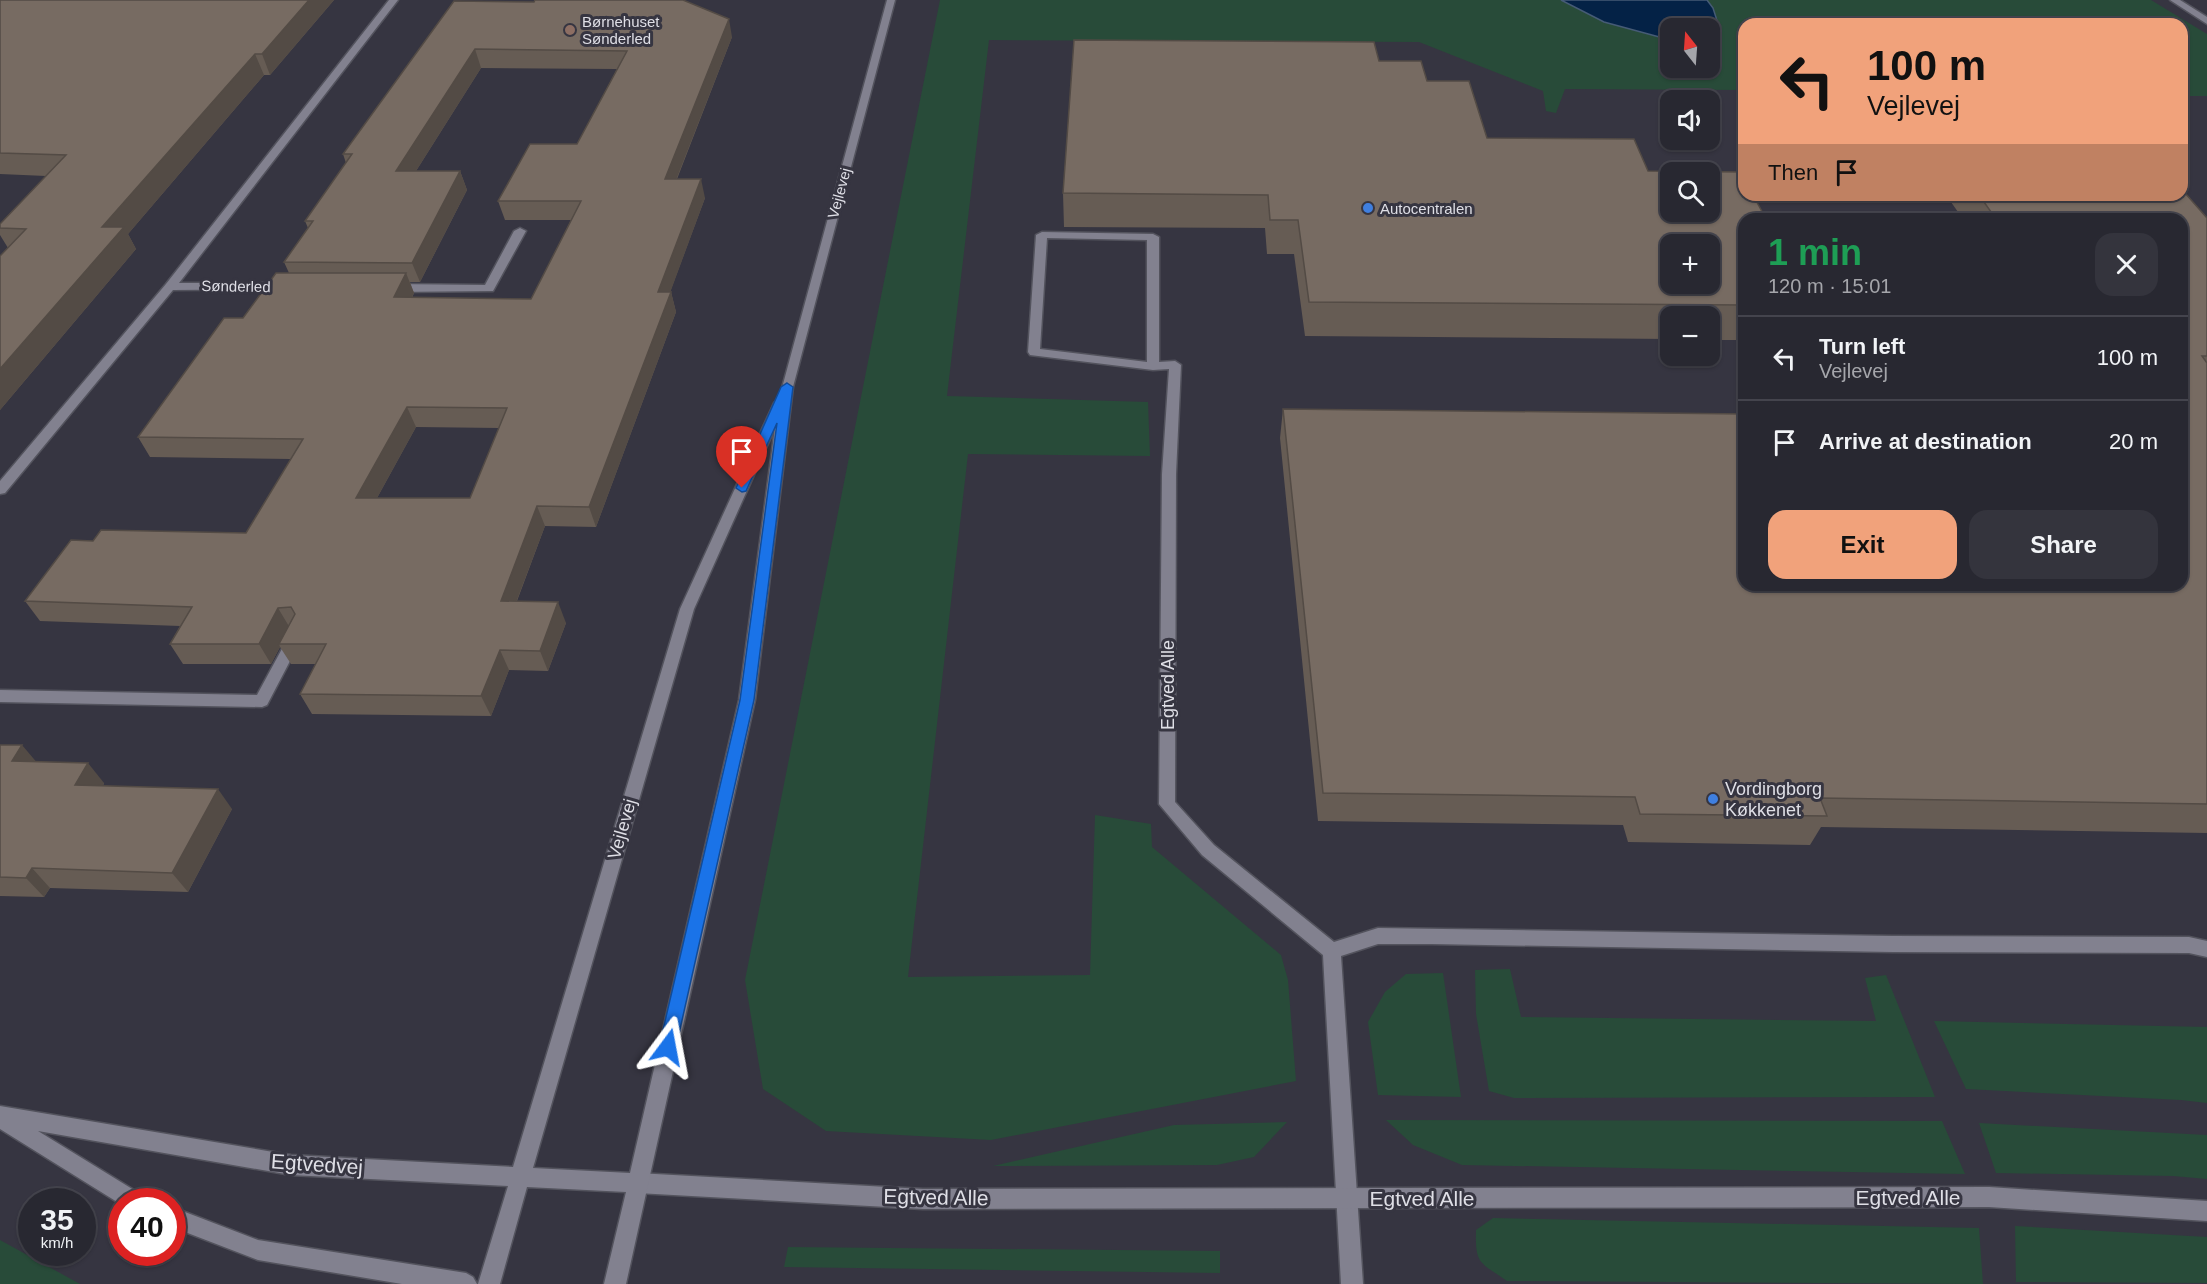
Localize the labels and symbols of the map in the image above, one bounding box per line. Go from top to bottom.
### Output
place label: Børnehuset Sønderled [582,13,660,47]
north arrow [1660,18,1720,78]
marker: Børnehuset Sønderled [563,23,577,37]
street label: Vejlevej [824,166,854,220]
place label: Autocentralen [1380,200,1473,217]
marker: Autocentralen [1361,201,1375,215]
street label: Sønderled [201,277,271,295]
pin [716,426,767,488]
street label: Egtved Alle [1158,640,1178,730]
place label: Vordingborg Køkkenet [1725,779,1822,820]
marker: Vordingborg Køkkenet [1706,792,1720,806]
street label: Vejlevej [604,796,640,862]
position arrow [636,1015,700,1079]
street label: Egtvedvej [270,1149,364,1179]
street label: Egtved Alle [883,1185,989,1209]
street label: Egtved Alle [1855,1186,1961,1209]
street label: Egtved Alle [1369,1187,1475,1210]
speed limit sign: 40 [108,1188,186,1266]

